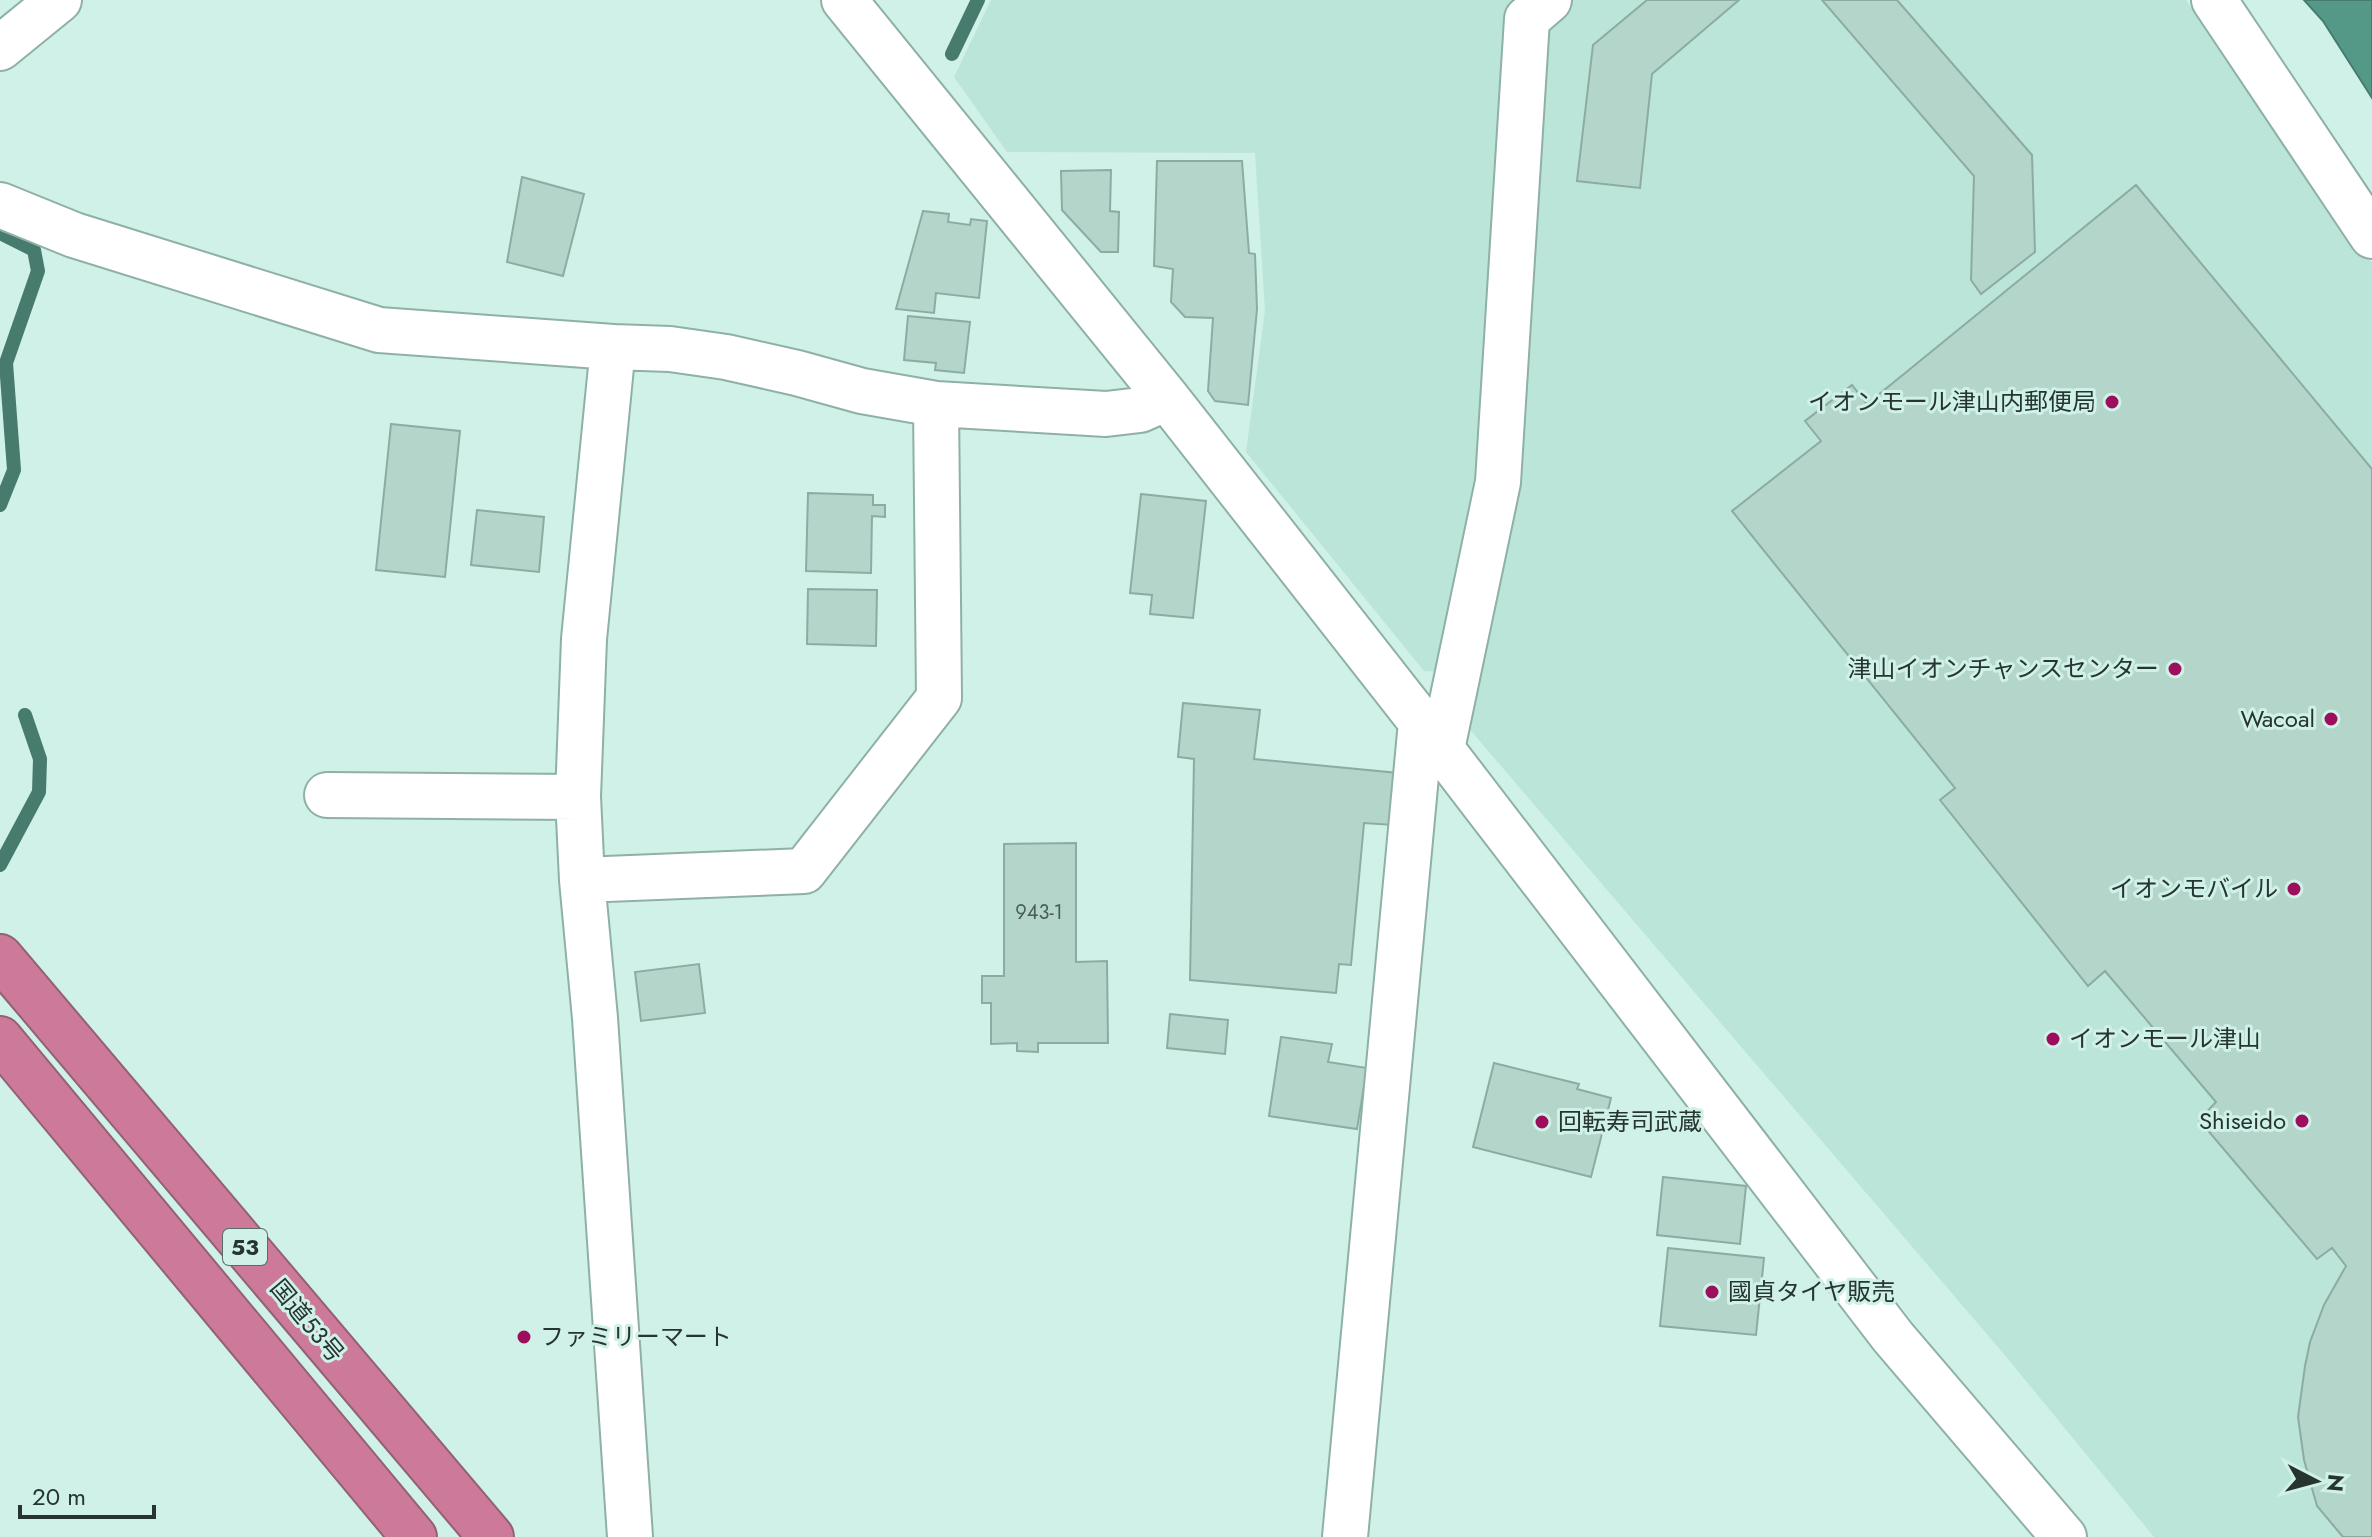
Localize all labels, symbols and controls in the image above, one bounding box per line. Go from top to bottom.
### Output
place label: イオンモール津山内郵便局 [1808,384,2096,419]
marker: イオンモール津山内郵便局 [2103,393,2121,411]
place label: 津山イオンチャンスセンター [1848,651,2159,686]
marker: 津山イオンチャンスセンター [2166,660,2184,678]
place label: Wacoal [2240,701,2315,736]
marker: Wacoal [2322,710,2340,728]
place label: イオンモバイル [2110,871,2278,906]
marker: イオンモバイル [2285,880,2303,898]
house number: 943-1 [1015,898,1063,927]
place label: イオンモール津山 [2069,1021,2261,1056]
marker: イオンモール津山 [2044,1030,2062,1048]
place label: Shiseido [2199,1103,2286,1138]
place label: 回転寿司武蔵 [1558,1104,1702,1139]
marker: Shiseido [2293,1112,2311,1130]
marker: 回転寿司武蔵 [1533,1113,1551,1131]
road number: 53 [223,1229,267,1265]
street label: 国道53号 [262,1272,352,1370]
place label: 國貞タイヤ販売 [1728,1274,1895,1309]
marker: 國貞タイヤ販売 [1703,1283,1721,1301]
place label: ファミリーマート [540,1319,732,1354]
marker: ファミリーマート [515,1328,533,1346]
north arrow [2276,1441,2356,1521]
scale bar [20,1469,154,1519]
text: N [2319,1473,2353,1493]
text: 20 m [32,1479,86,1514]

